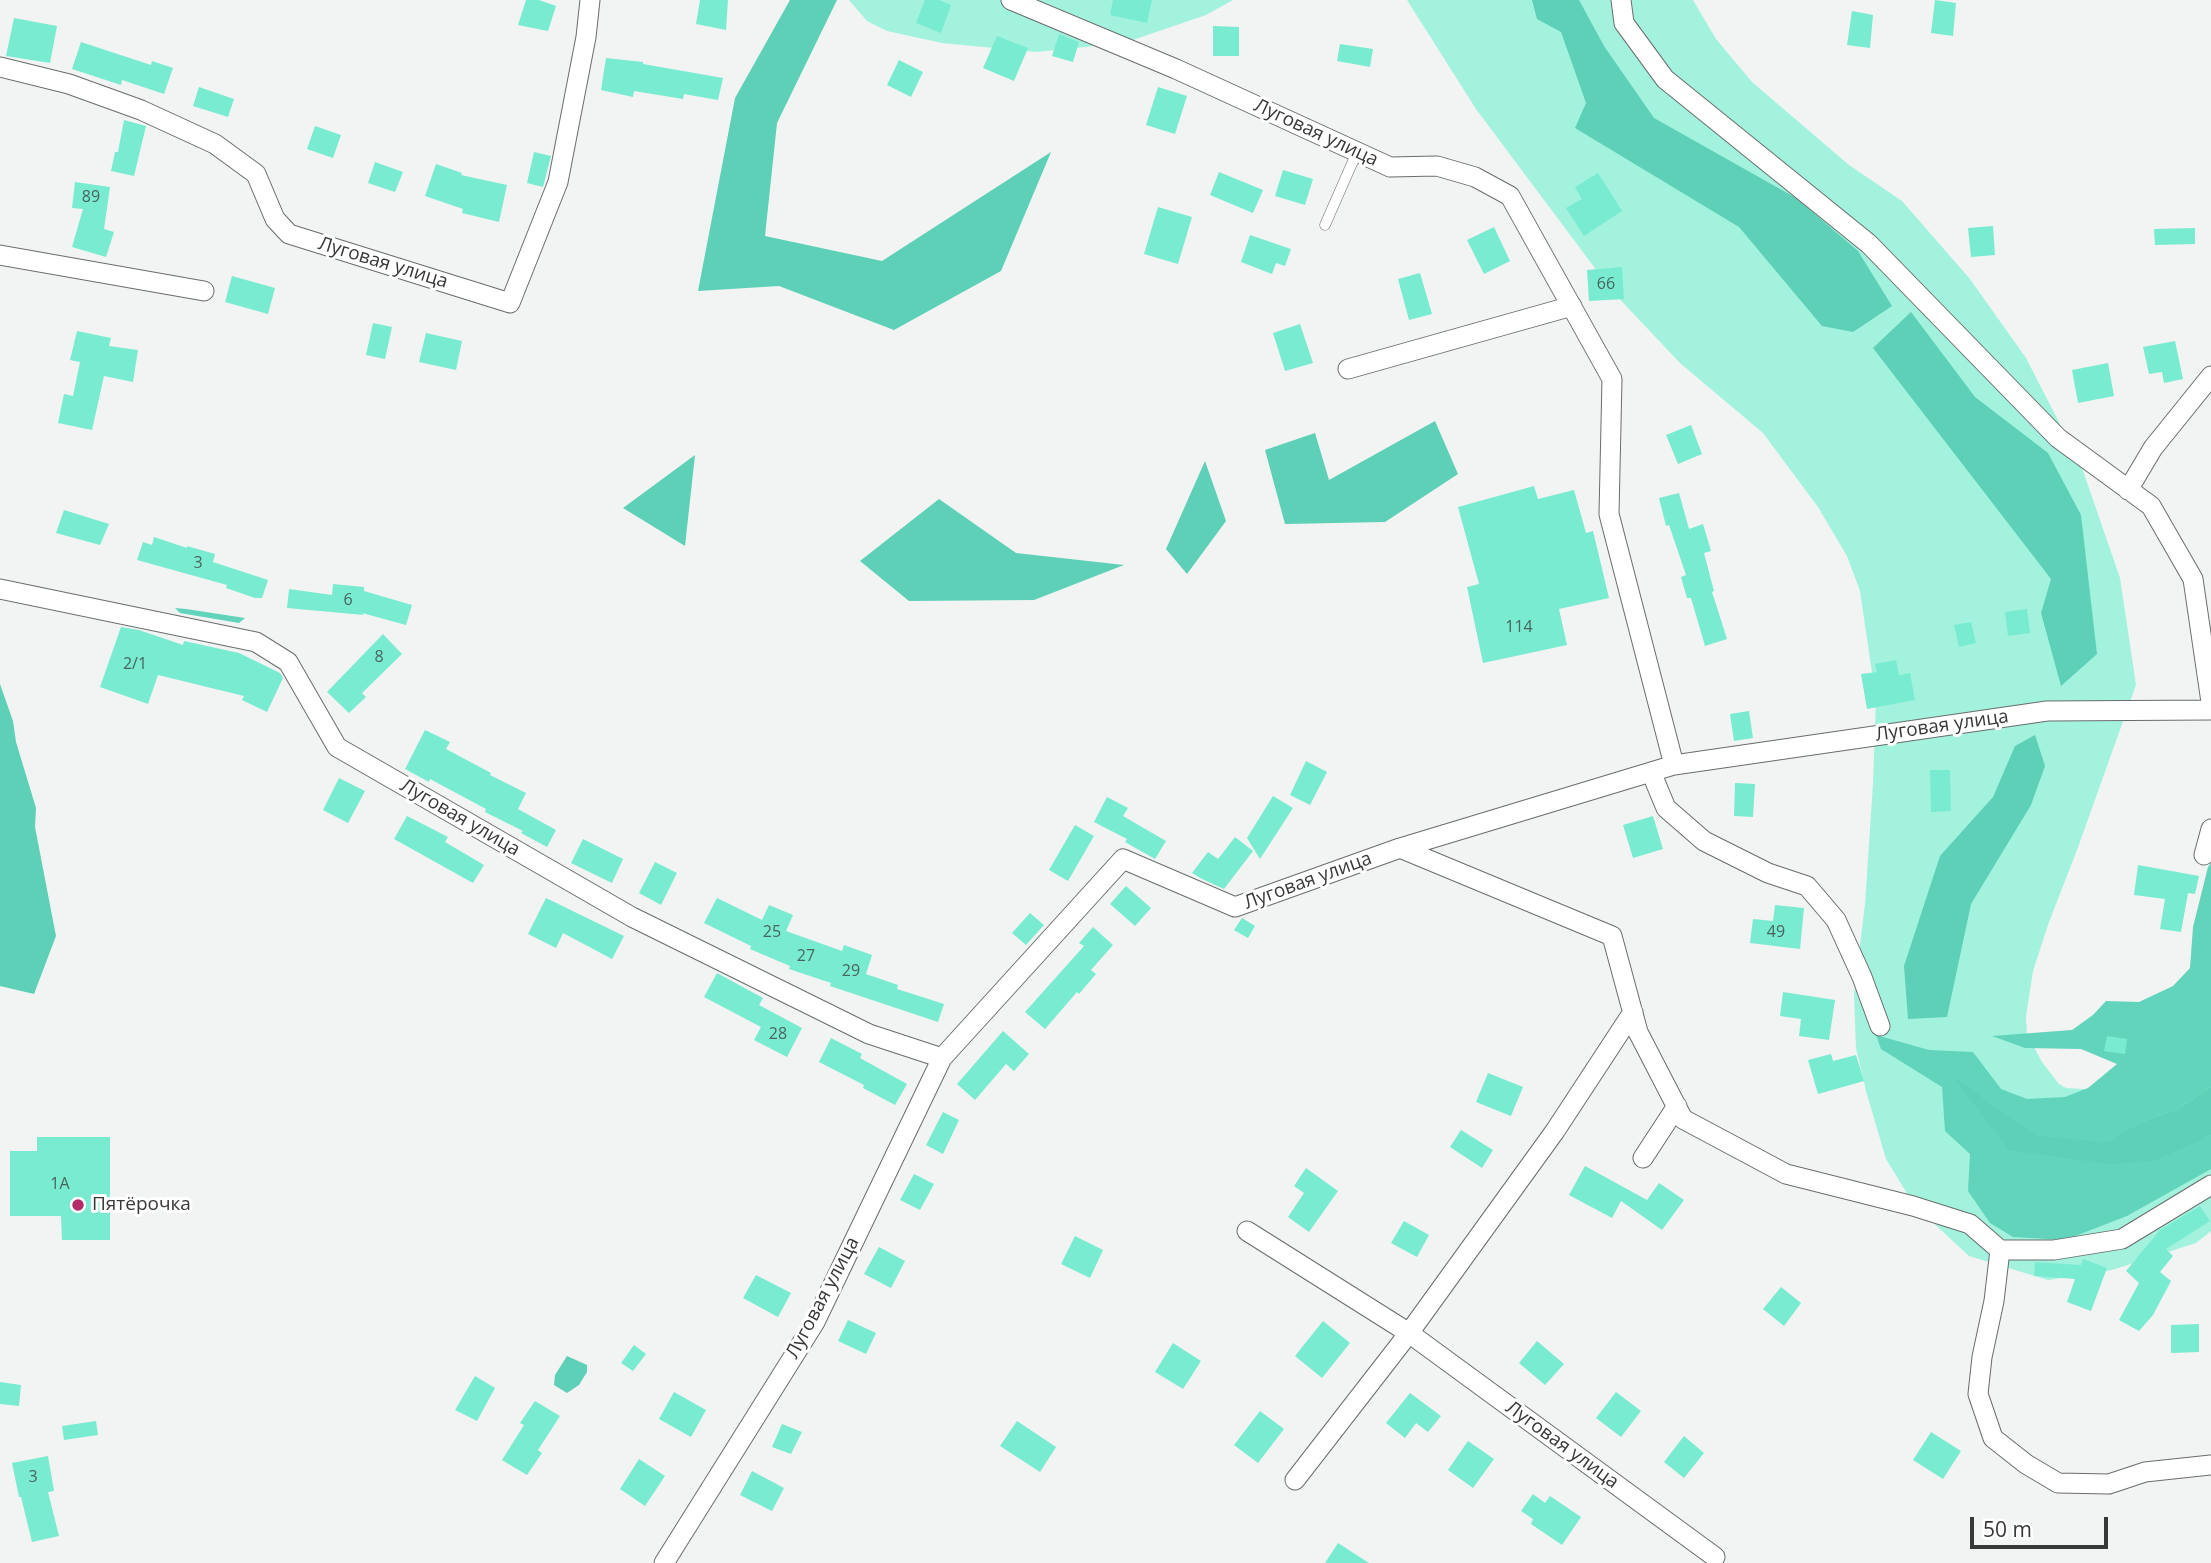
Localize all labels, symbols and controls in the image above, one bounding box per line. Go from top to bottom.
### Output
street label: Луговая улица [1250,94,1382,172]
house number: 89 [82,187,100,207]
street label: Луговая улица [315,232,451,294]
house number: 66 [1597,274,1615,294]
house number: 3 [193,553,203,573]
house number: 6 [343,590,353,610]
house number: 114 [1505,617,1533,637]
house number: 8 [374,647,384,667]
house number: 2/1 [123,654,147,674]
street label: Луговая улица [1874,705,2010,747]
street label: Луговая улица [396,775,524,861]
street label: Луговая улица [1241,847,1375,915]
house number: 25 [763,922,781,942]
house number: 49 [1767,922,1785,942]
house number: 27 [797,946,815,966]
house number: 29 [842,961,860,981]
house number: 28 [769,1024,787,1044]
house number: 1А [50,1174,70,1194]
place label: Пятёрочка [92,1194,191,1216]
marker: Пятёрочка [70,1197,86,1213]
street label: Луговая улица [781,1233,865,1363]
street label: Луговая улица [1501,1396,1623,1494]
house number: 3 [28,1467,38,1487]
scale bar [1973,1504,2111,1548]
text: 50 m [1983,1515,2032,1543]

